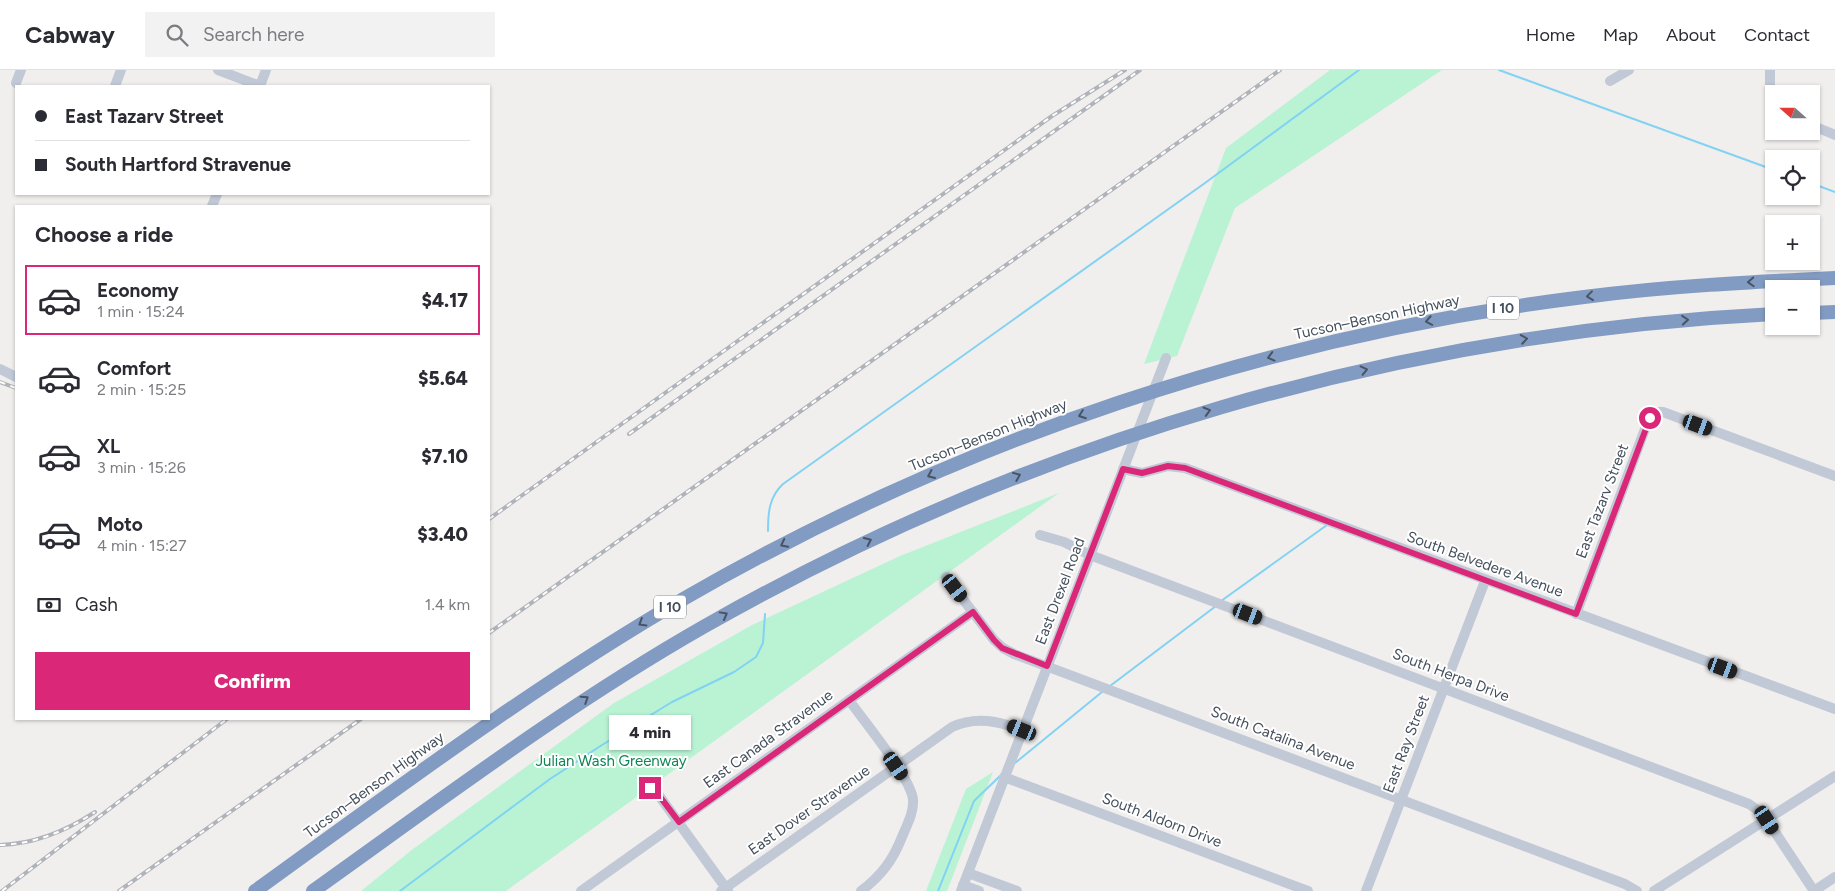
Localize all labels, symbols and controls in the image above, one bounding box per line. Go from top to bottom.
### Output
search box [145,12,495,57]
text: Cabway [25,20,115,49]
icon: search [163,21,191,49]
text: Search here [203,23,304,46]
text: Home [1526,24,1575,46]
text: Map [1603,24,1638,46]
text: About [1666,24,1716,46]
text: Contact [1744,24,1810,46]
north arrow [1765,85,1820,140]
map controls [1765,85,1820,335]
text: East Tazarv Street [65,105,224,128]
button: locate [1765,150,1820,205]
text: South Hartford Stravenue [65,153,291,176]
button: + [1765,215,1820,270]
text: Choose a ride [35,221,173,248]
one-way arrow [1747,276,1755,287]
icon: car [37,278,82,323]
text: Economy [97,279,179,302]
button: − [1765,280,1820,335]
text: $4.17 [422,289,468,312]
one-way arrow [1585,290,1593,301]
street label: Tucson–Benson Highway [1293,291,1461,343]
road number: I 10 [1487,297,1519,320]
text: 1 min · 15:24 [97,302,185,321]
one-way arrow [1681,315,1689,326]
one-way arrow [1425,316,1433,326]
one-way arrow [1519,335,1528,345]
one-way arrow [1267,352,1275,362]
icon: car [37,356,82,401]
text: Comfort [97,357,172,380]
one-way arrow [1359,365,1368,376]
text: $5.64 [418,367,468,390]
text: 2 min · 15:25 [97,380,186,399]
street label: Tucson–Benson Highway [906,395,1070,475]
one-way arrow [1202,406,1210,416]
route start [1639,407,1661,429]
one-way arrow [1079,409,1087,419]
car [1681,413,1714,437]
icon: car [37,434,82,479]
text: XL [97,435,120,458]
street label: East Tazarv Street [1572,441,1632,561]
text: $7.10 [421,445,468,468]
text: 3 min · 15:26 [97,458,186,477]
one-way arrow [927,468,936,479]
one-way arrow [1013,472,1021,482]
icon: car [37,512,82,557]
text: Moto [97,513,143,536]
text: $3.40 [417,523,468,546]
street label: South Belvedere Avenue [1404,527,1566,601]
street label: East Drexel Road [1031,535,1089,647]
text: 4 min · 15:27 [97,536,187,555]
one-way arrow [863,536,872,547]
one-way arrow [780,538,789,548]
car [939,572,970,604]
icon: cash [35,591,63,619]
text: Cash [75,593,118,616]
text: 1.4 km [425,595,470,614]
road number: I 10 [654,596,686,618]
car [1231,602,1264,626]
one-way arrow [719,611,728,621]
one-way arrow [639,617,648,627]
street label: South Herpa Drive [1390,644,1512,706]
button: Confirm [35,652,470,710]
car [1706,656,1739,680]
street label: East Canada Stravenue [700,686,836,792]
street label: East Ray Street [1379,692,1433,796]
one-way arrow [579,696,589,705]
street label: South Catalina Avenue [1208,702,1358,774]
callout: 4 min [609,716,691,750]
car [1005,717,1038,743]
text: 4 min [629,723,671,742]
street label: Tucson–Benson Highway [300,728,448,842]
car [881,749,910,783]
park label: Julian Wash Greenway [535,752,687,770]
street label: East Dover Stravenue [745,761,873,859]
route end [639,777,661,799]
street label: South Aldorn Drive [1100,789,1224,851]
car [1752,803,1781,837]

